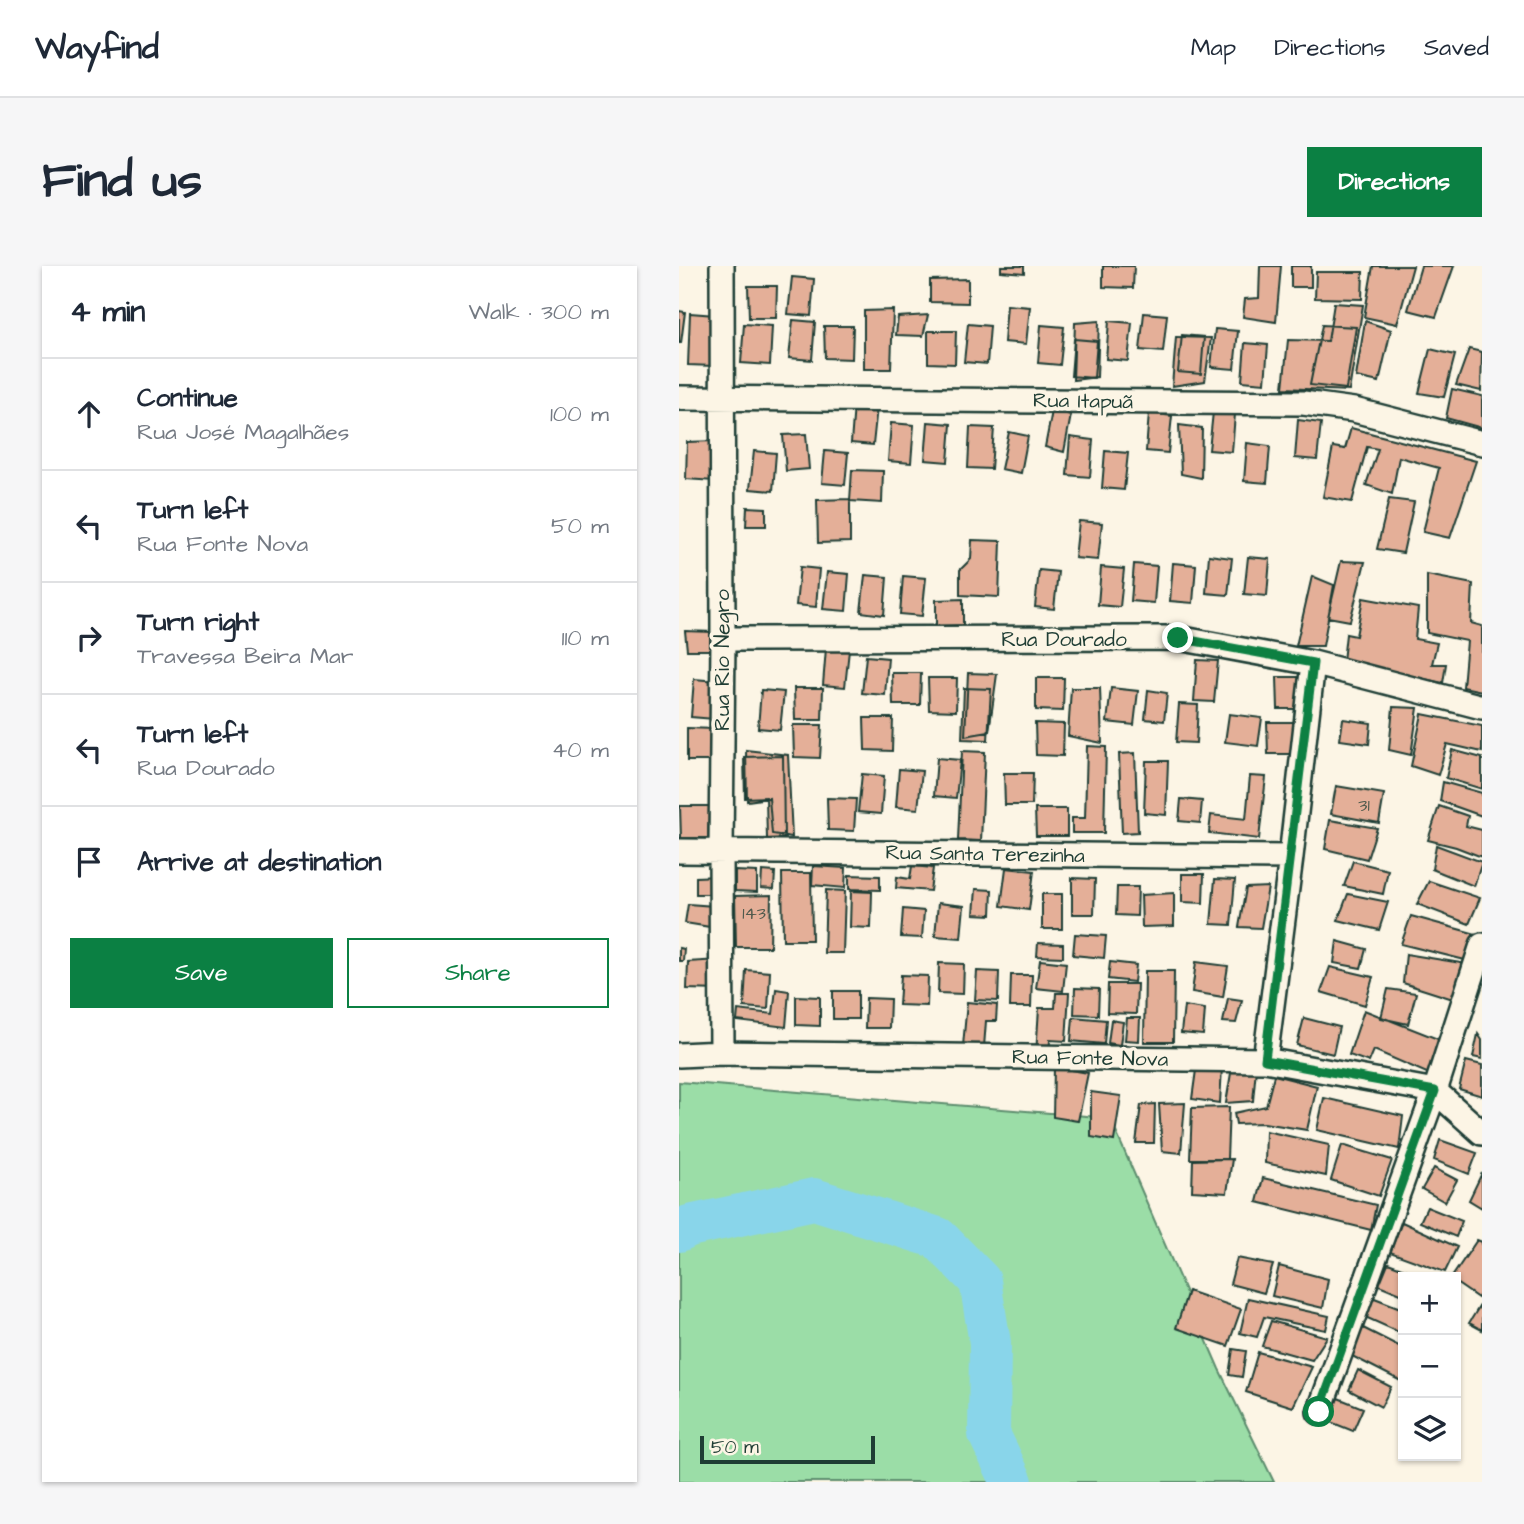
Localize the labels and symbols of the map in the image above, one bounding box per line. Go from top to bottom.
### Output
street label: Rua Itapuã [1033,386,1134,417]
street label: Rua Rio Negro [708,589,739,731]
route end [1162,622,1193,653]
street label: Rua Dourado [1001,625,1127,654]
house number: 31 [1358,793,1370,818]
street label: Rua Santa Terezinha [885,838,1085,870]
house number: 143 [742,901,766,926]
street label: Rua Fonte Nova [1012,1042,1169,1074]
route start [1303,1396,1334,1427]
scale bar [700,1433,875,1465]

